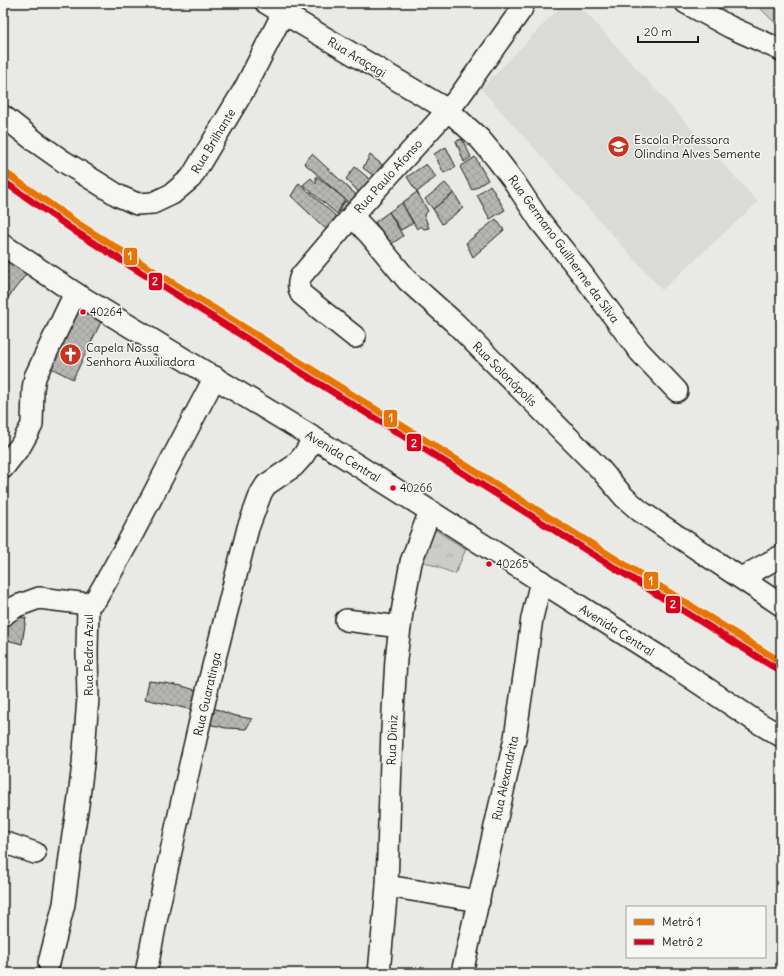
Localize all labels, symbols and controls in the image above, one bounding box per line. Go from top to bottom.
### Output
scale bar [638,18,698,44]
text: 20 m [644,24,672,39]
street label: Rua Araçagi [325,34,389,80]
street label: Rua Brilhante [188,106,238,176]
place label: Escola Professora Olindina Alves Semente [634,132,760,161]
school or university icon: Escola Professora Olindina Alves Semente [606,133,632,159]
street label: Rua Paulo Afonso [351,136,425,216]
street label: Rua Germano Guilherme da Silva [505,172,623,326]
line badge: 1 [123,247,138,266]
text: 1 [128,249,132,263]
line badge: 2 [148,272,163,291]
text: 2 [152,274,158,288]
place label: 40264 [90,305,122,319]
marker: 40264 [78,307,88,317]
street label: Rua Solonópolis [470,339,540,409]
place label: Capela Nossa Senhora Auxiliadora [86,340,195,369]
church icon: Capela Nossa Senhora Auxiliadora [58,341,84,367]
line badge: 1 [383,409,398,428]
text: 1 [389,411,393,425]
street label: Avenida Central [303,427,383,485]
line badge: 2 [406,433,422,452]
text: 2 [411,436,417,450]
place label: 40266 [400,481,432,495]
marker: 40266 [388,483,398,493]
place label: 40265 [496,557,528,571]
marker: 40265 [484,559,494,569]
line badge: 1 [643,571,659,590]
text: 1 [649,574,653,588]
line badge: 2 [665,595,681,614]
text: 2 [670,597,676,611]
street label: Avenida Central [577,601,657,659]
street label: Rua Pedra Azul [81,614,96,696]
street label: Rua Guaratinga [190,650,224,737]
street label: Rua Diniz [384,714,400,766]
street label: Rua Alexandrita [489,734,521,822]
legend [626,906,766,958]
text: Metrô 1 [662,914,701,929]
text: Metrô 2 [662,934,704,949]

